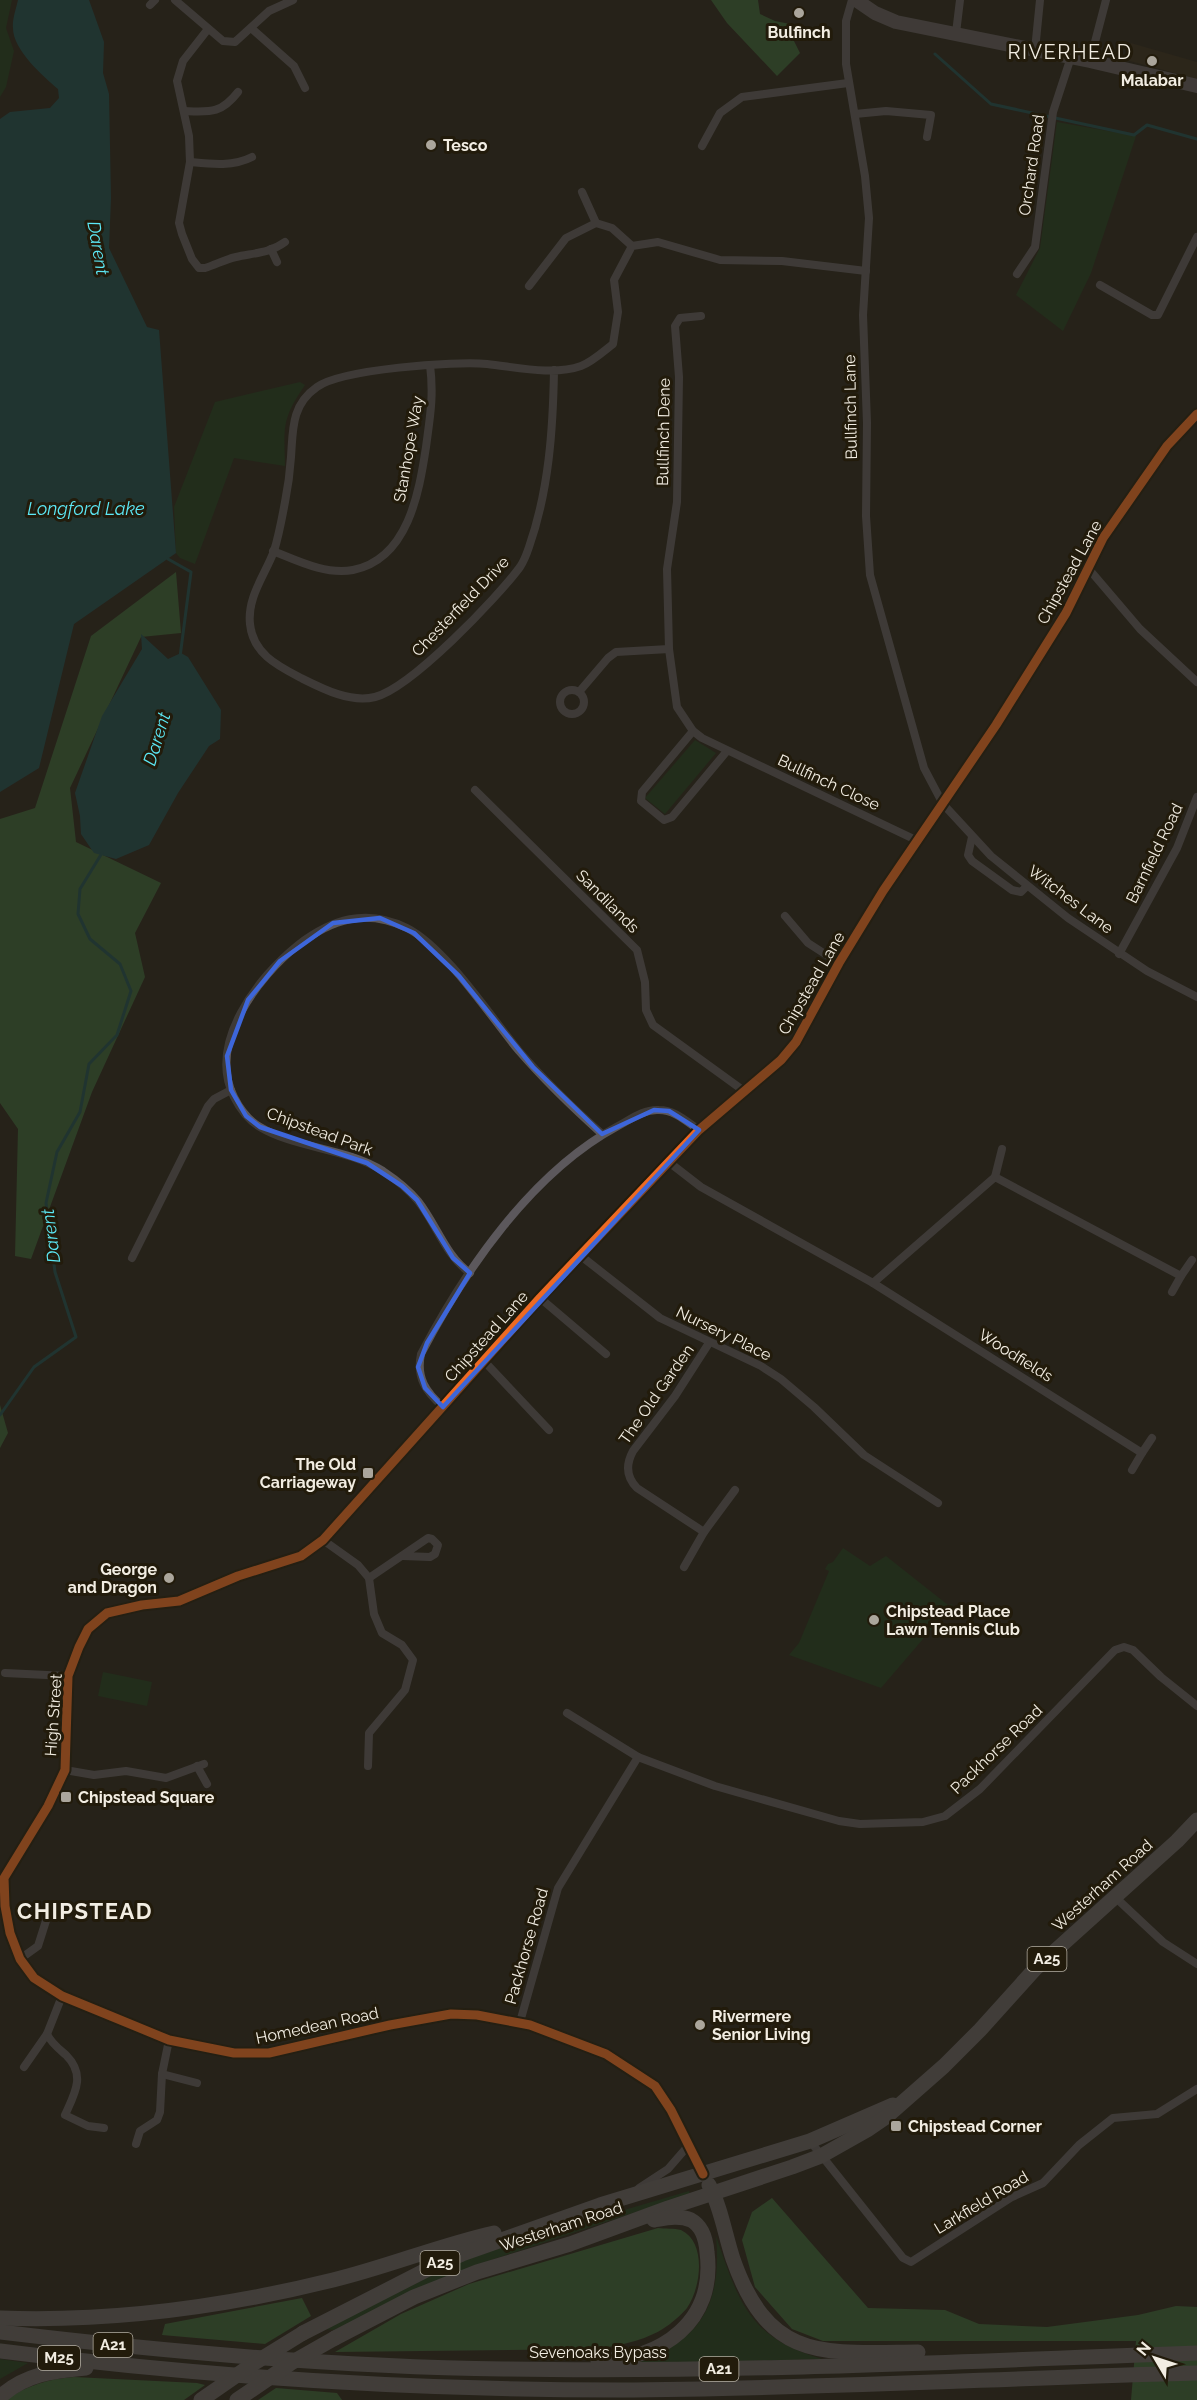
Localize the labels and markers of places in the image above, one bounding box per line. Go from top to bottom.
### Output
marker: Bulfinch [792,6,806,20]
place label: Bulfinch [767,23,831,42]
marker: Malabar [1145,54,1159,68]
place label: Malabar [1121,71,1183,90]
place label: Tesco [443,136,488,155]
marker: Tesco [424,138,438,152]
place label: The Old Carriageway [260,1455,356,1492]
marker: The Old Carriageway [361,1466,375,1480]
place label: George and Dragon [68,1560,157,1597]
marker: George and Dragon [162,1571,176,1585]
place label: Chipstead Place Lawn Tennis Club [886,1602,1020,1639]
marker: Chipstead Place Lawn Tennis Club [867,1613,881,1627]
place label: Chipstead Square [78,1788,215,1807]
marker: Chipstead Square [59,1790,73,1804]
place label: Rivermere Senior Living [712,2007,811,2044]
marker: Rivermere Senior Living [693,2018,707,2032]
place label: Chipstead Corner [908,2117,1042,2136]
marker: Chipstead Corner [889,2119,903,2133]

